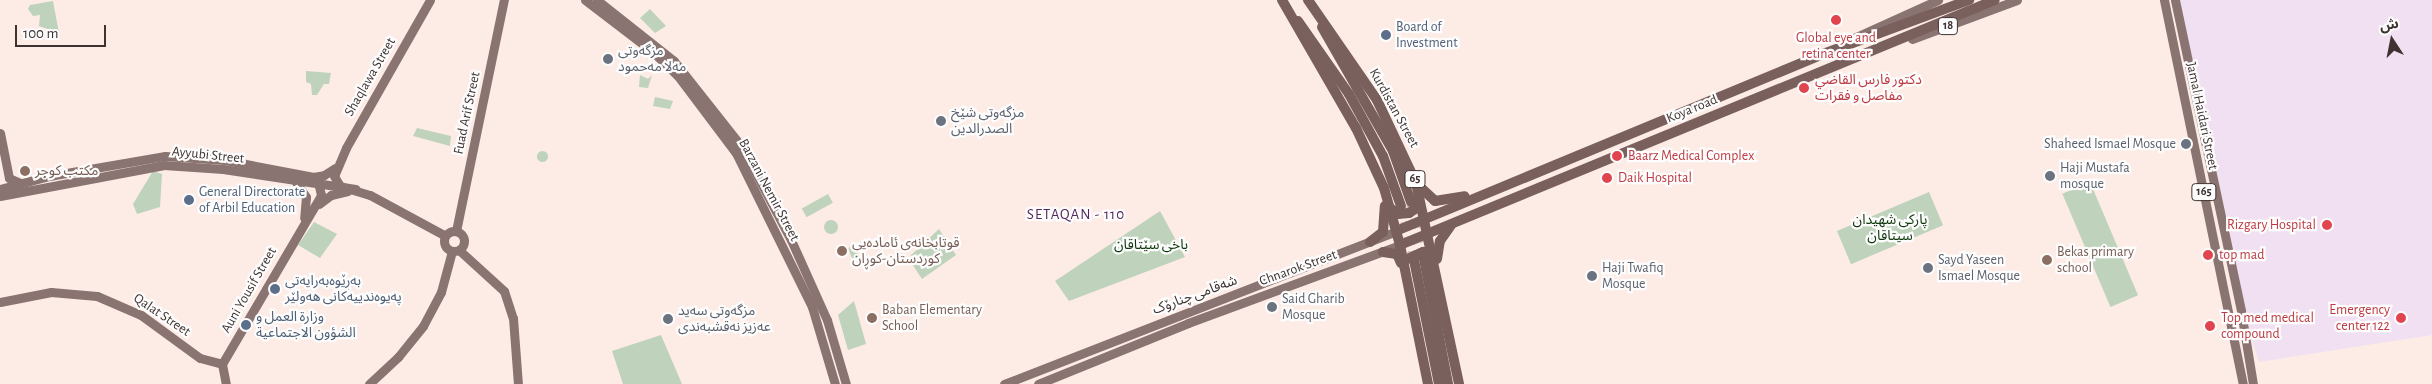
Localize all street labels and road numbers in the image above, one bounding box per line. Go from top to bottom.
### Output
road number: 18 [1937,16,1959,36]
street label: Shaqlawa Street [341,35,399,119]
street label: Jamal Haidari Street [2182,61,2222,171]
street label: Kurdistan Street [1365,65,1423,151]
street label: Fuad Arif Street [450,70,484,156]
street label: Koya road [1664,91,1720,127]
street label: Barzani Nemir Street [735,136,803,244]
street label: Ayyubi Street [171,143,245,167]
road number: 65 [1404,170,1426,188]
road number: 165 [2190,182,2218,202]
street label: Auni Yousif Street [218,244,280,336]
street label: Chnarok Street [1257,246,1339,290]
street label: شەقامی چنارۆک [1150,272,1240,318]
street label: Qalat Street [130,290,194,340]

